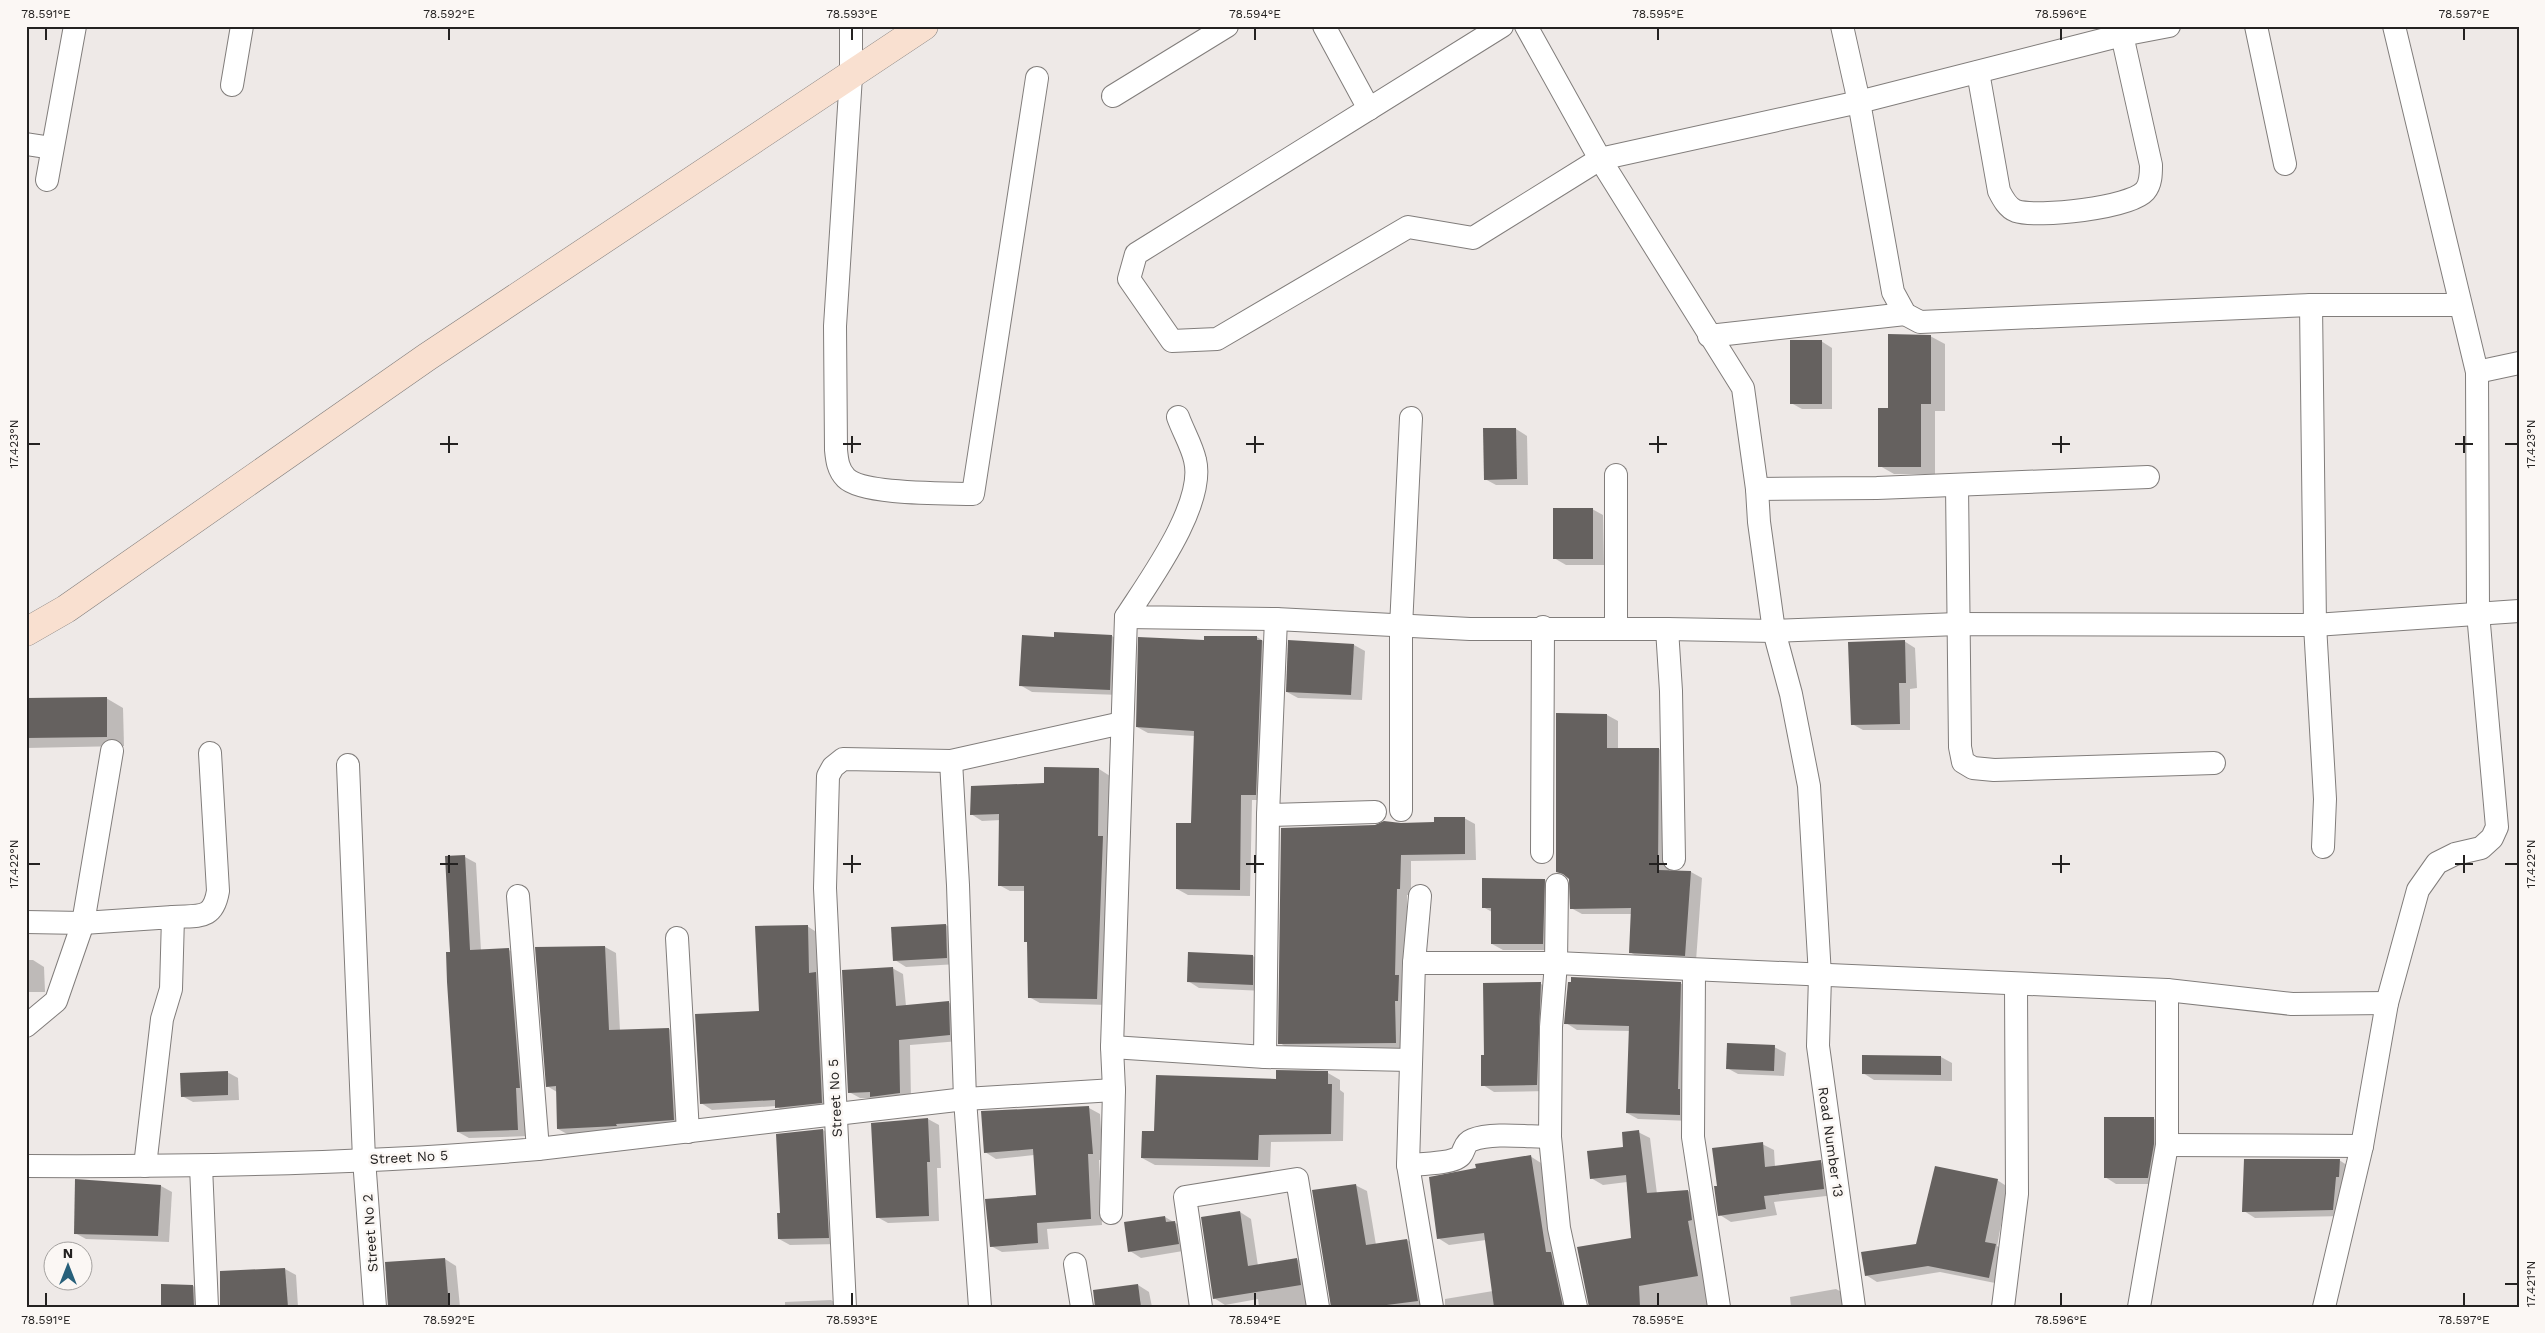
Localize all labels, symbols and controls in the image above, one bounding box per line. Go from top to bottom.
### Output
text: 78.591°E [21,7,71,21]
text: 78.592°E [423,7,475,21]
text: 78.593°E [826,7,878,21]
text: 78.594°E [1229,7,1281,21]
text: 78.595°E [1632,7,1684,21]
text: 78.596°E [2035,7,2087,21]
text: 78.597°E [2438,7,2490,21]
text: 17.423°N [7,420,21,468]
text: 17.423°N [2524,420,2538,468]
text: 17.422°N [7,840,21,888]
text: 17.422°N [2524,840,2538,888]
street label: Street No 5 [825,1058,845,1138]
street label: Road Number 13 [1815,1086,1847,1198]
street label: Street No 5 [369,1147,449,1167]
street label: Street No 2 [359,1193,381,1273]
north arrow [42,1240,92,1290]
text: N [63,1245,73,1261]
text: 17.421°N [2524,1261,2538,1307]
text: 78.591°E [21,1313,71,1327]
text: 78.592°E [423,1313,475,1327]
text: 78.593°E [826,1313,878,1327]
text: 78.594°E [1229,1313,1281,1327]
text: 78.595°E [1632,1313,1684,1327]
text: 78.596°E [2035,1313,2087,1327]
text: 78.597°E [2438,1313,2490,1327]

